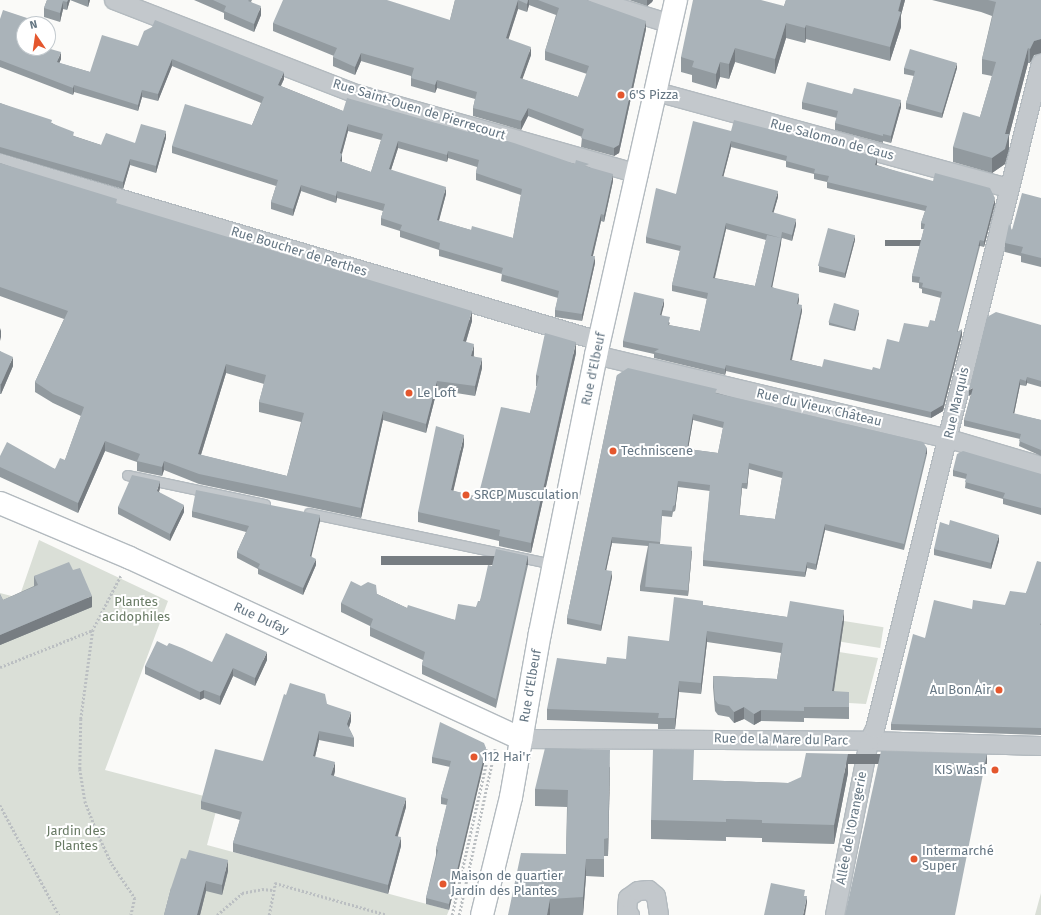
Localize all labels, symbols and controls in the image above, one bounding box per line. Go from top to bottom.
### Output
north arrow [16,16,56,56]
text: N [28,18,38,32]
street label: Rue Saint-Ouen de Pierrecourt [331,76,507,144]
place label: 6'S Pizza [629,87,679,103]
marker: 6'S Pizza [616,90,626,100]
street label: Rue Salomon de Caus [769,116,895,164]
street label: Rue Boucher de Perthes [229,224,369,280]
street label: Rue d'Elbeuf [579,331,609,407]
street label: Rue Marquis [941,366,973,440]
place label: Le Loft [417,385,456,401]
street label: Rue du Vieux Château [755,386,883,430]
marker: Le Loft [404,388,414,398]
place label: Techniscene [621,443,693,459]
marker: Techniscene [608,446,618,456]
place label: SRCP Musculation [474,487,579,503]
marker: SRCP Musculation [461,490,471,500]
park label: Plantes acidophiles [102,595,170,626]
street label: Rue Dufay [231,599,291,639]
street label: Rue d'Elbeuf [517,648,545,724]
place label: Au Bon Air [930,682,991,698]
marker: Au Bon Air [994,685,1004,695]
street label: Rue de la Mare du Parc [714,731,848,749]
place label: 112 Hai'r [482,749,530,765]
marker: 112 Hai'r [469,752,479,762]
place label: KIS Wash [934,762,987,778]
marker: KIS Wash [990,765,1000,775]
street label: Allée de l'Orangerie [833,770,871,886]
park label: Jardin des Plantes [46,824,106,855]
place label: Intermarché Super [922,844,994,875]
marker: Intermarché Super [909,854,919,864]
place label: Maison de quartier Jardin des Plantes [451,869,563,900]
marker: Maison de quartier Jardin des Plantes [438,879,448,889]

